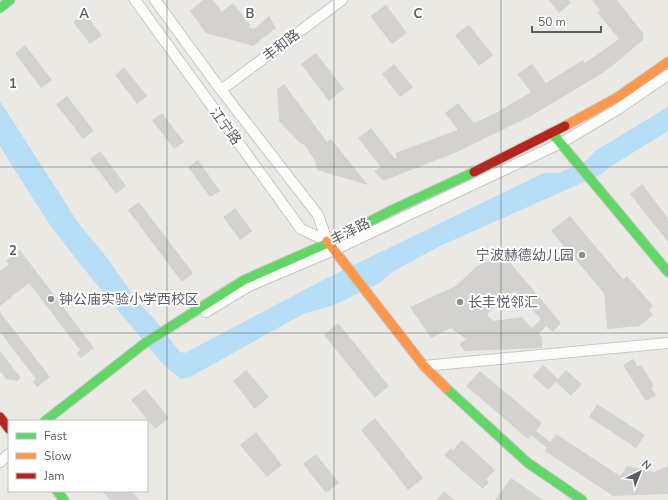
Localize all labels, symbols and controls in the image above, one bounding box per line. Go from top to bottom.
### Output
text: A [79,5,89,23]
text: B [246,5,255,23]
text: C [414,5,423,23]
scale bar [532,8,601,34]
text: 50 m [538,14,566,30]
street label: 丰和路 [259,25,304,66]
text: 1 [9,75,17,93]
street label: 江宁路 [206,104,246,149]
street label: 丰泽路 [327,213,373,249]
text: 2 [9,242,17,260]
place label: 宁波赫德幼儿园 [476,246,574,265]
marker: 宁波赫德幼儿园 [577,250,587,260]
place label: 钟公庙实验小学西校区 [59,290,199,309]
place label: 长丰悦邻汇 [468,293,538,312]
marker: 钟公庙实验小学西校区 [46,294,56,304]
marker: 长丰悦邻汇 [455,297,465,307]
legend [8,420,148,492]
text: Fast [44,428,67,444]
text: Slow [44,448,72,464]
north arrow [620,452,660,492]
text: N [638,457,655,473]
text: Jam [43,468,65,484]

